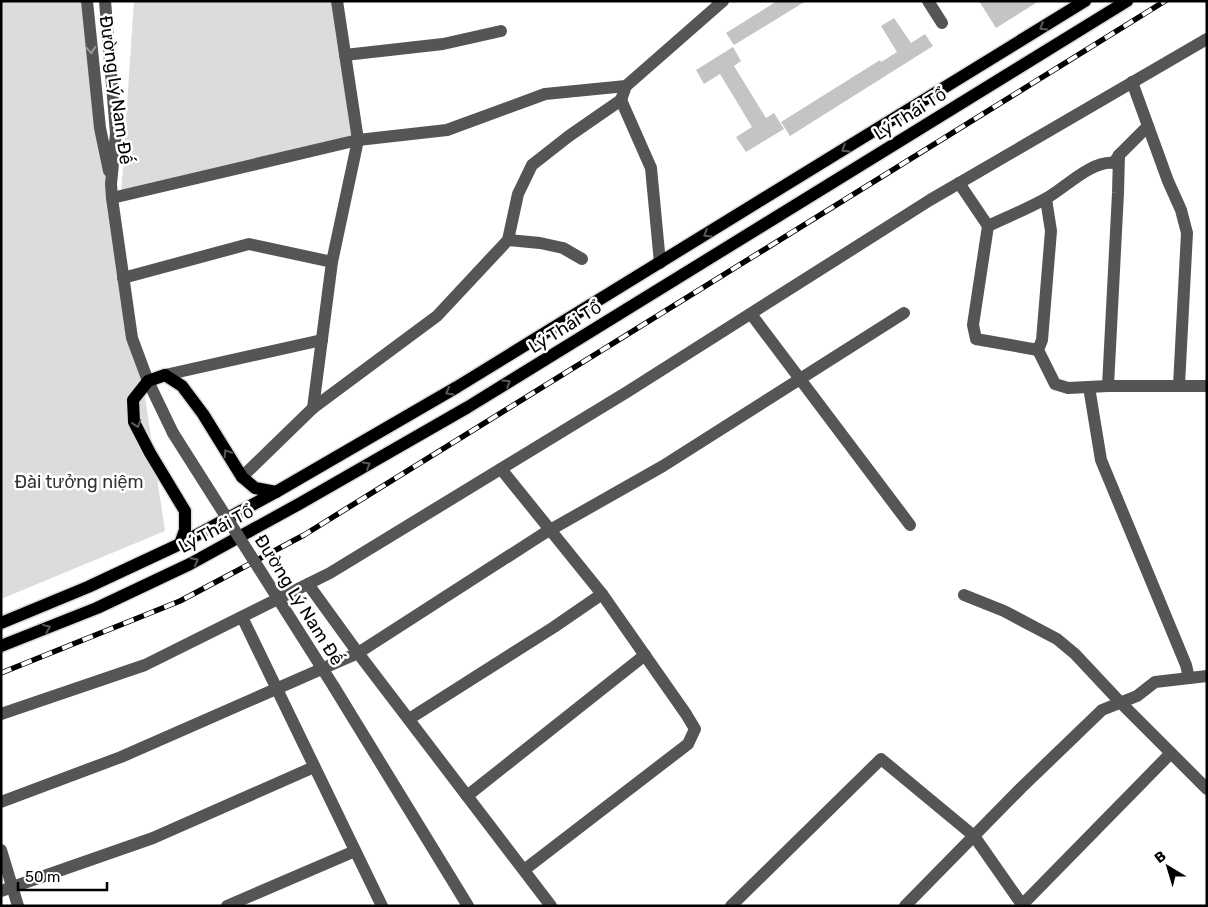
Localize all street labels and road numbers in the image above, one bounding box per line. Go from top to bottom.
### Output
street label: Đường Lý Nam Đế [95,14,138,166]
street label: Lý Thái Tổ [870,83,950,145]
street label: Lý Thái Tổ [525,296,605,358]
street label: Lý Thái Tổ [175,500,257,558]
street label: Đường Lý Nam Đế [250,530,349,670]

